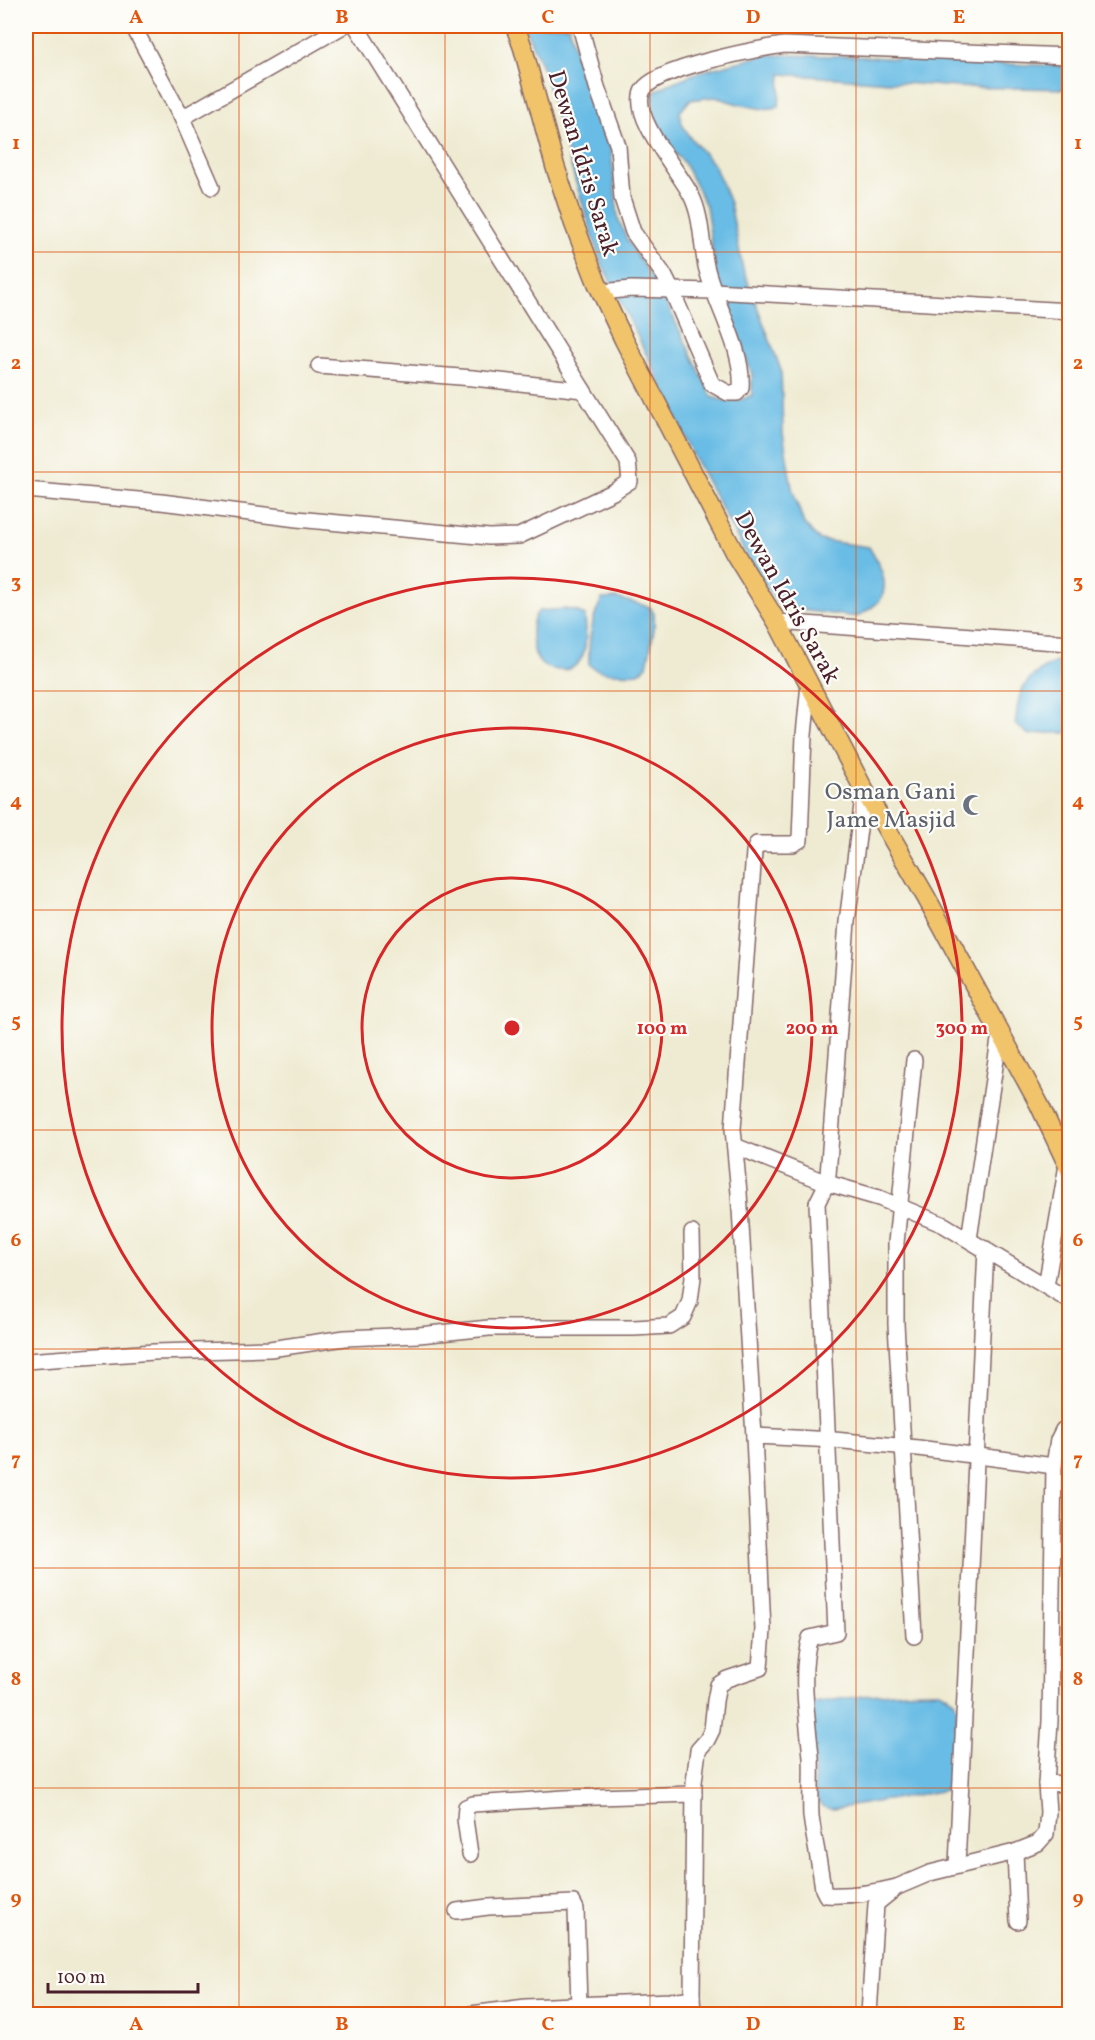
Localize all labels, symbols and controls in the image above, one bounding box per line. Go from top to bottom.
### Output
text: A [129,4,143,32]
text: B [335,4,349,32]
text: C [542,4,555,32]
text: D [746,4,760,32]
text: E [953,4,965,32]
street label: Dewan Idris Sarak [538,66,627,261]
text: 1 [12,130,20,158]
text: 1 [1074,130,1082,158]
text: 2 [11,350,21,378]
text: 2 [1073,350,1083,378]
street label: Dewan Idris Sarak [725,505,848,691]
text: 3 [11,569,21,597]
text: 3 [1073,569,1083,597]
place label: Osman Gani Jame Masjid [825,776,956,838]
text: 4 [10,788,22,816]
text: 4 [1072,788,1084,816]
mosque icon: Osman Gani Jame Masjid [961,793,985,817]
text: 5 [11,1008,21,1036]
text: 5 [1073,1008,1083,1036]
text: 100 m [637,1017,687,1042]
text: 200 m [786,1017,838,1042]
text: 300 m [936,1017,988,1042]
centre of rings [502,1018,522,1038]
text: 6 [11,1227,22,1255]
text: 6 [1073,1227,1084,1255]
text: 7 [11,1446,21,1474]
text: 7 [1073,1446,1083,1474]
text: 8 [11,1666,21,1694]
text: 8 [1073,1666,1083,1694]
text: 9 [10,1885,22,1913]
text: 9 [1072,1885,1084,1913]
scale bar [48,1956,198,1994]
text: 100 m [57,1966,106,1991]
text: A [129,2011,143,2039]
text: B [335,2011,349,2039]
text: C [542,2011,555,2039]
text: D [746,2011,760,2039]
text: E [953,2011,965,2039]

